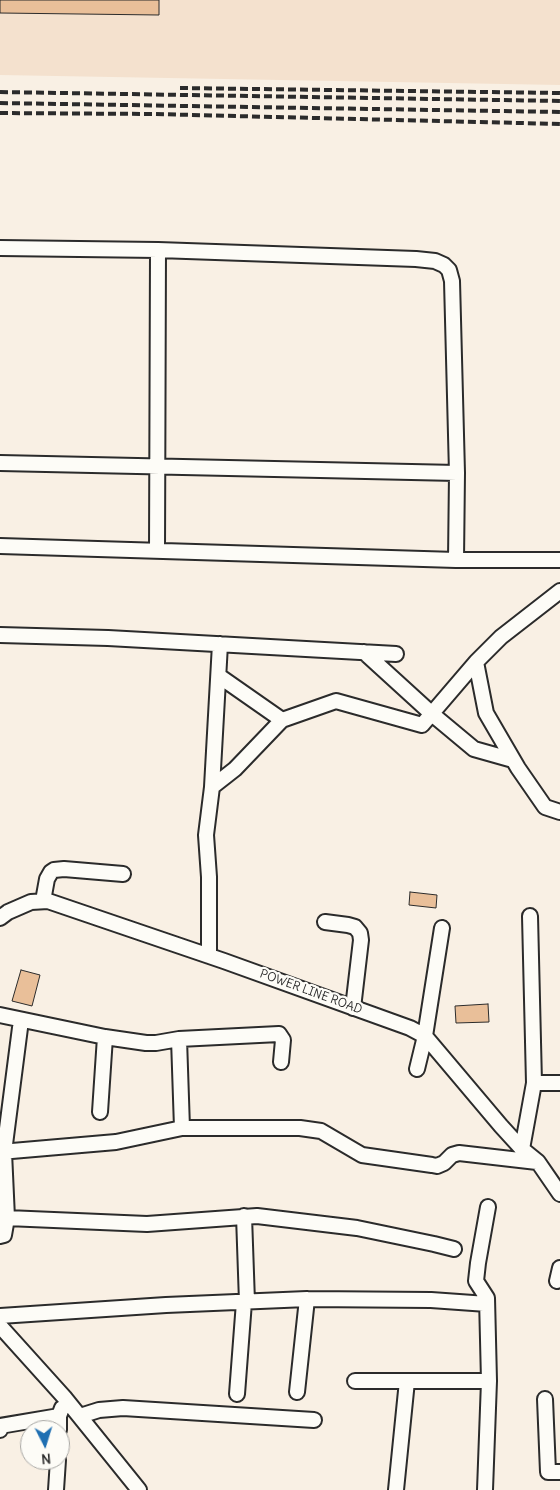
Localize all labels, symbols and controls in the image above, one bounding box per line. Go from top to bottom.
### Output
street label: POWER LINE ROAD [258,967,364,1017]
north arrow [20,1420,70,1470]
text: N [41,1450,52,1468]

